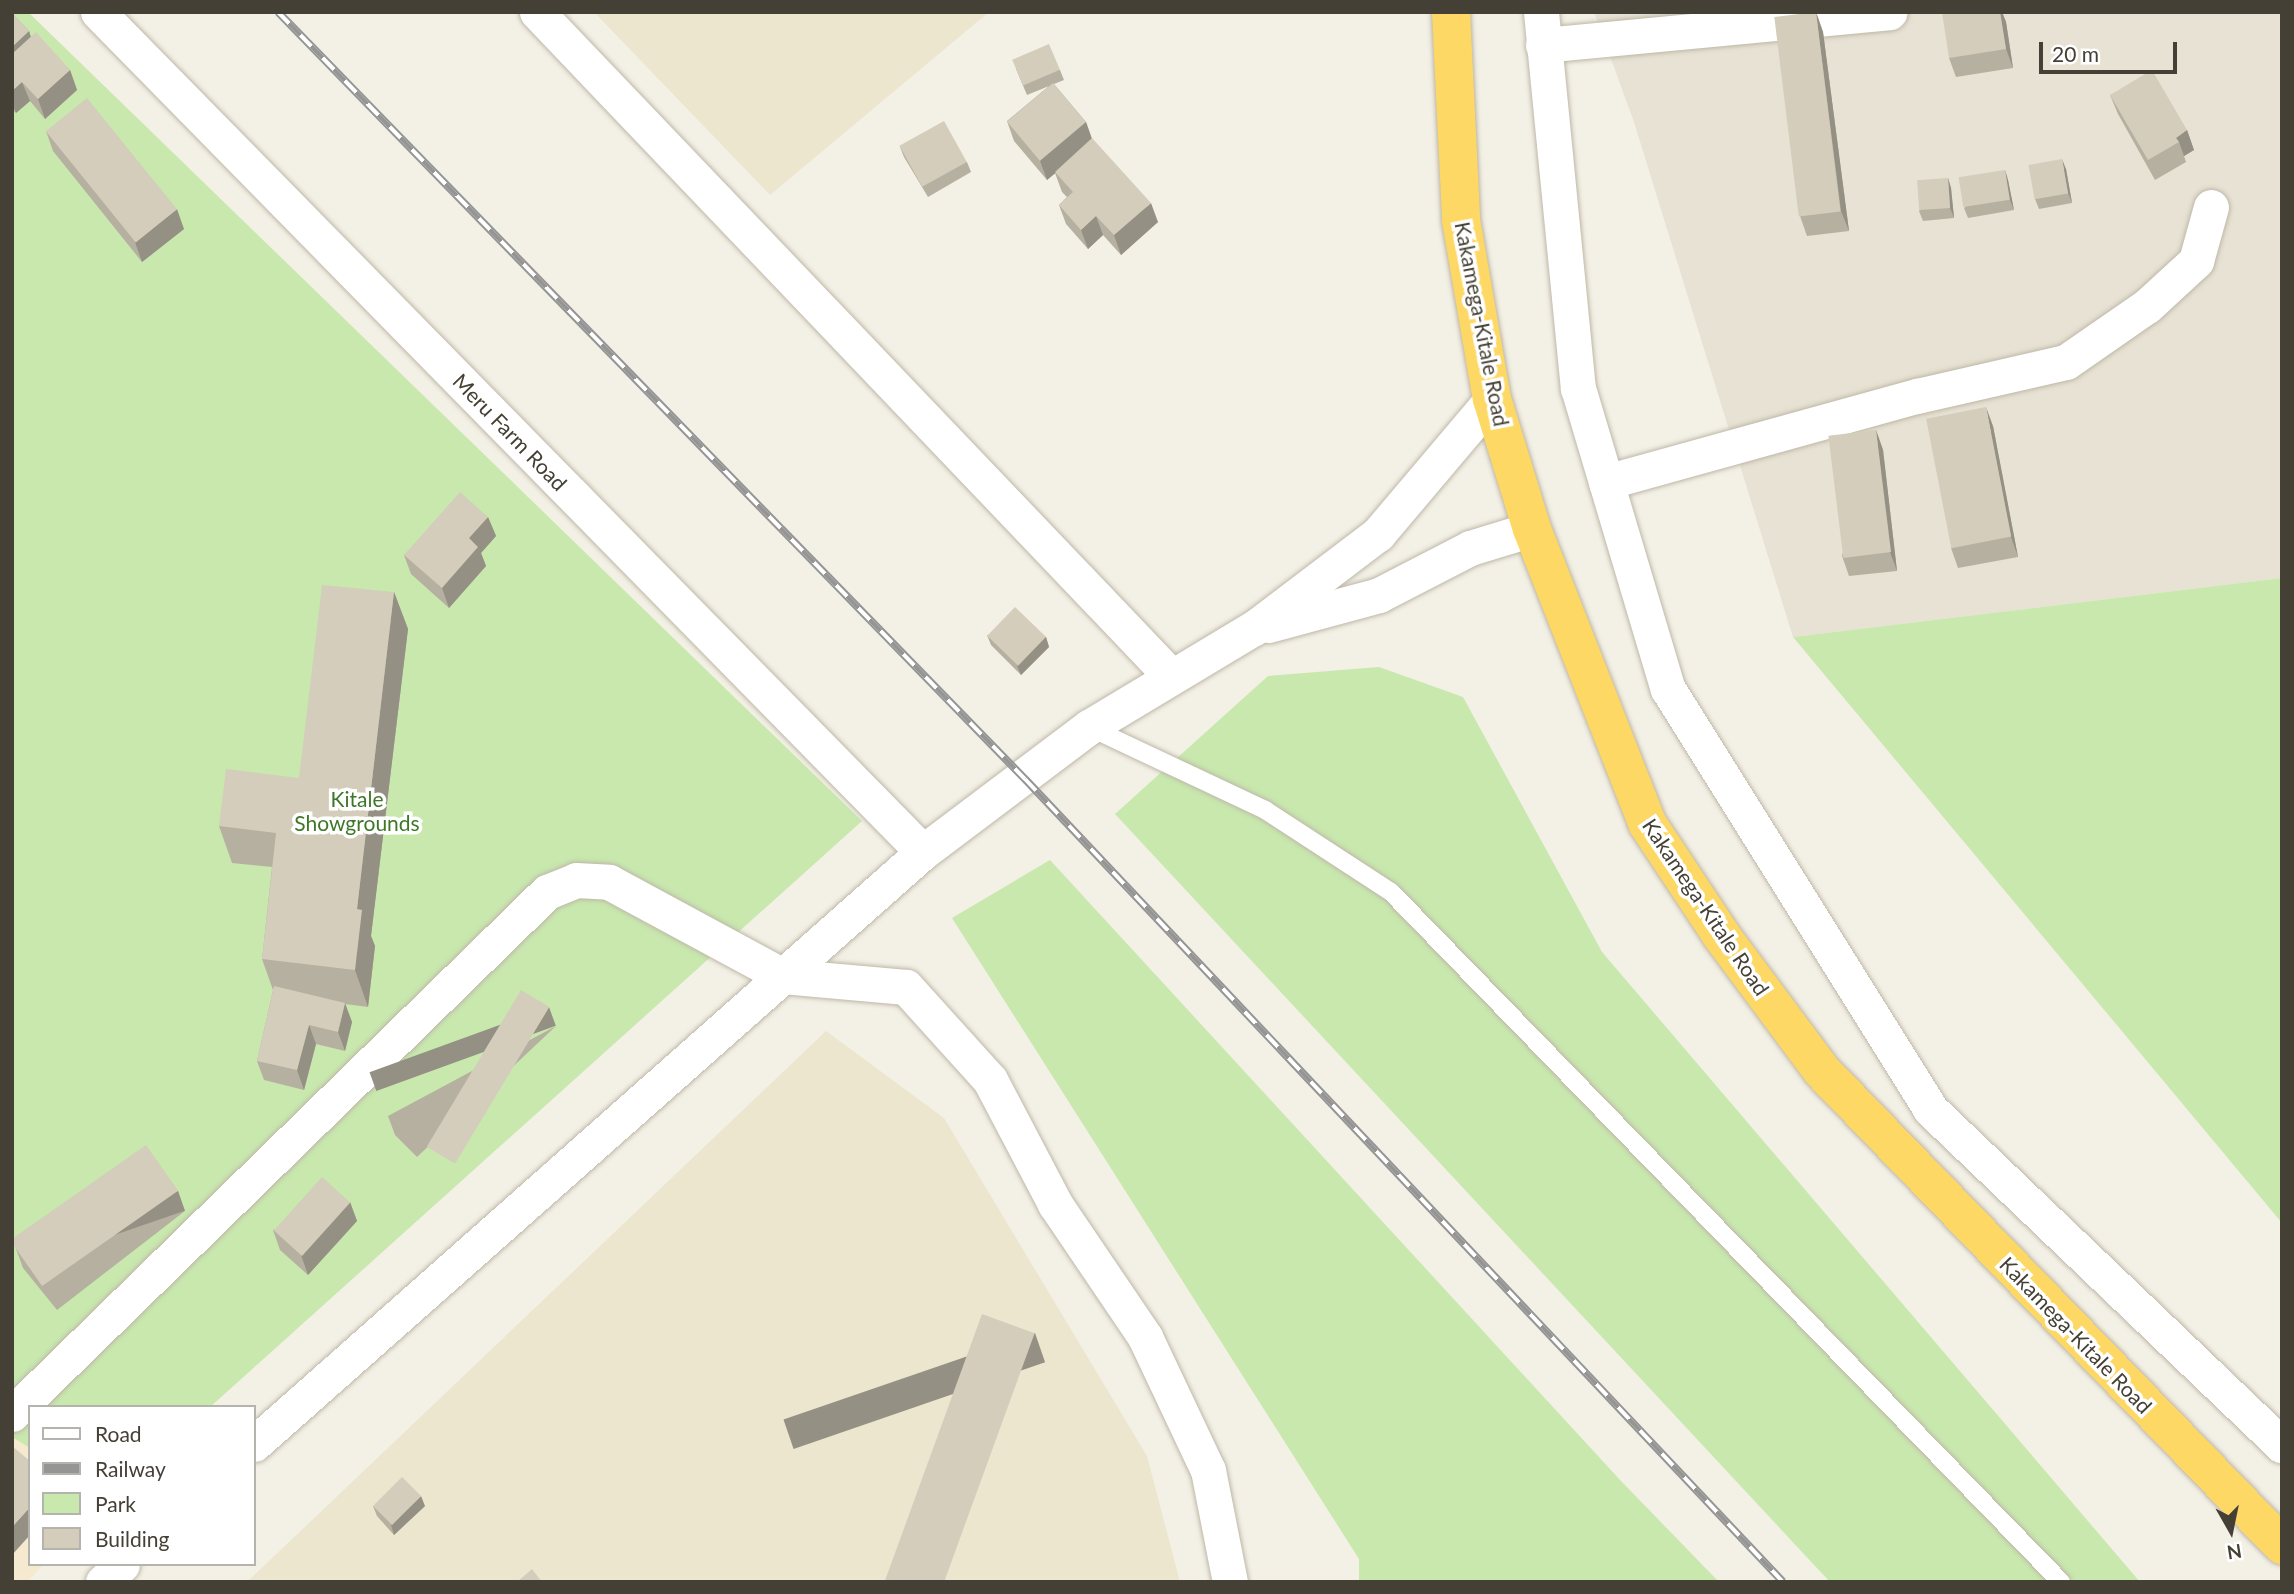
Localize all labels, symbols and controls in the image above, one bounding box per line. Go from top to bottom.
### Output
scale bar [2042,28,2180,72]
text: 20 m [2052,41,2099,66]
street label: Kakamega-Kitale Road [1450,220,1514,428]
street label: Meru Farm Road [448,368,572,496]
park label: Kitale Showgrounds [294,786,420,836]
street label: Kakamega-Kitale Road [1637,814,1775,1000]
street label: Kakamega-Kitale Road [1995,1251,2157,1419]
legend [28,1405,256,1566]
text: Road [95,1421,142,1446]
text: Railway [95,1456,166,1481]
text: Park [95,1491,136,1516]
north arrow [2196,1496,2266,1566]
text: Building [95,1526,170,1551]
text: N [2225,1540,2243,1565]

